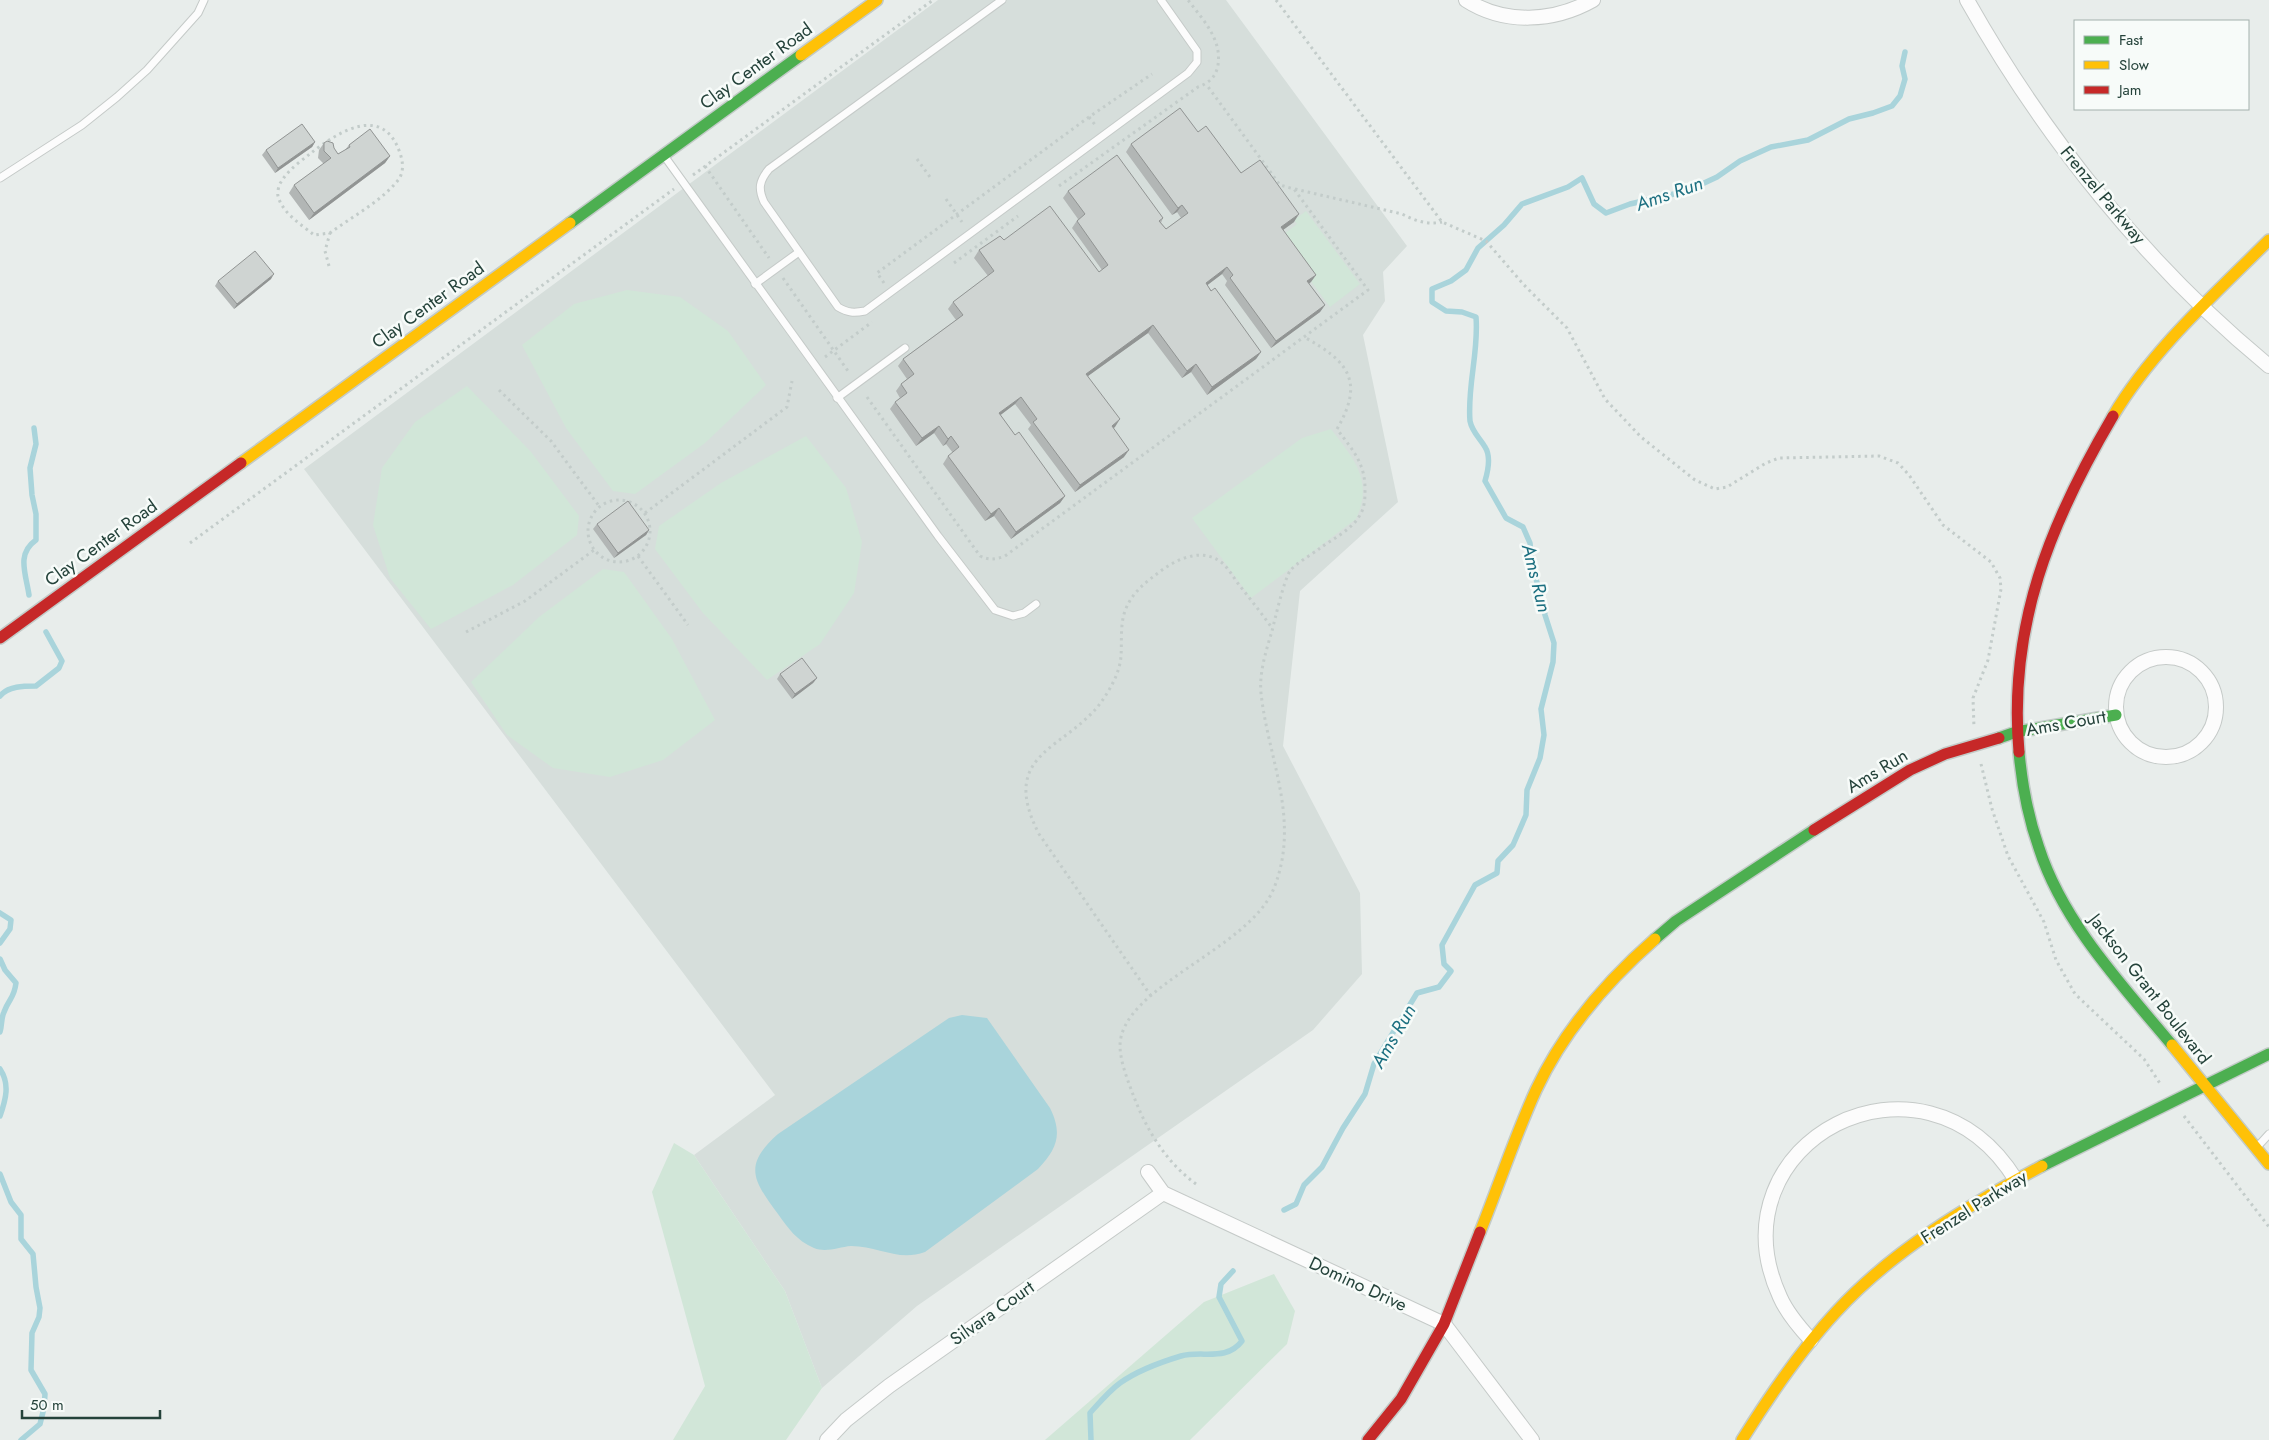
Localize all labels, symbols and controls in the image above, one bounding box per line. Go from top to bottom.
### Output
street label: Clay Center Road [694,16,818,116]
legend [2074,20,2249,110]
text: Fast [2119,29,2143,51]
text: Slow [2119,54,2150,76]
text: Jam [2117,79,2142,101]
street label: Frenzel Parkway [2054,140,2152,250]
water label: Ams Run [1631,169,1706,218]
street label: Clay Center Road [366,255,490,355]
street label: Clay Center Road [39,493,163,593]
water label: Ams Run [1515,540,1558,615]
street label: Ams Court [2024,703,2109,743]
street label: Ams Run [1841,742,1913,800]
street label: Jackson Grant Boulevard [2082,907,2217,1070]
water label: Ams Run [1364,999,1422,1074]
street label: Frenzel Parkway [1916,1164,2032,1250]
street label: Domino Drive [1305,1250,1411,1318]
street label: Silvara Court [945,1274,1040,1352]
scale bar [22,1388,160,1420]
text: 50 m [30,1394,64,1416]

